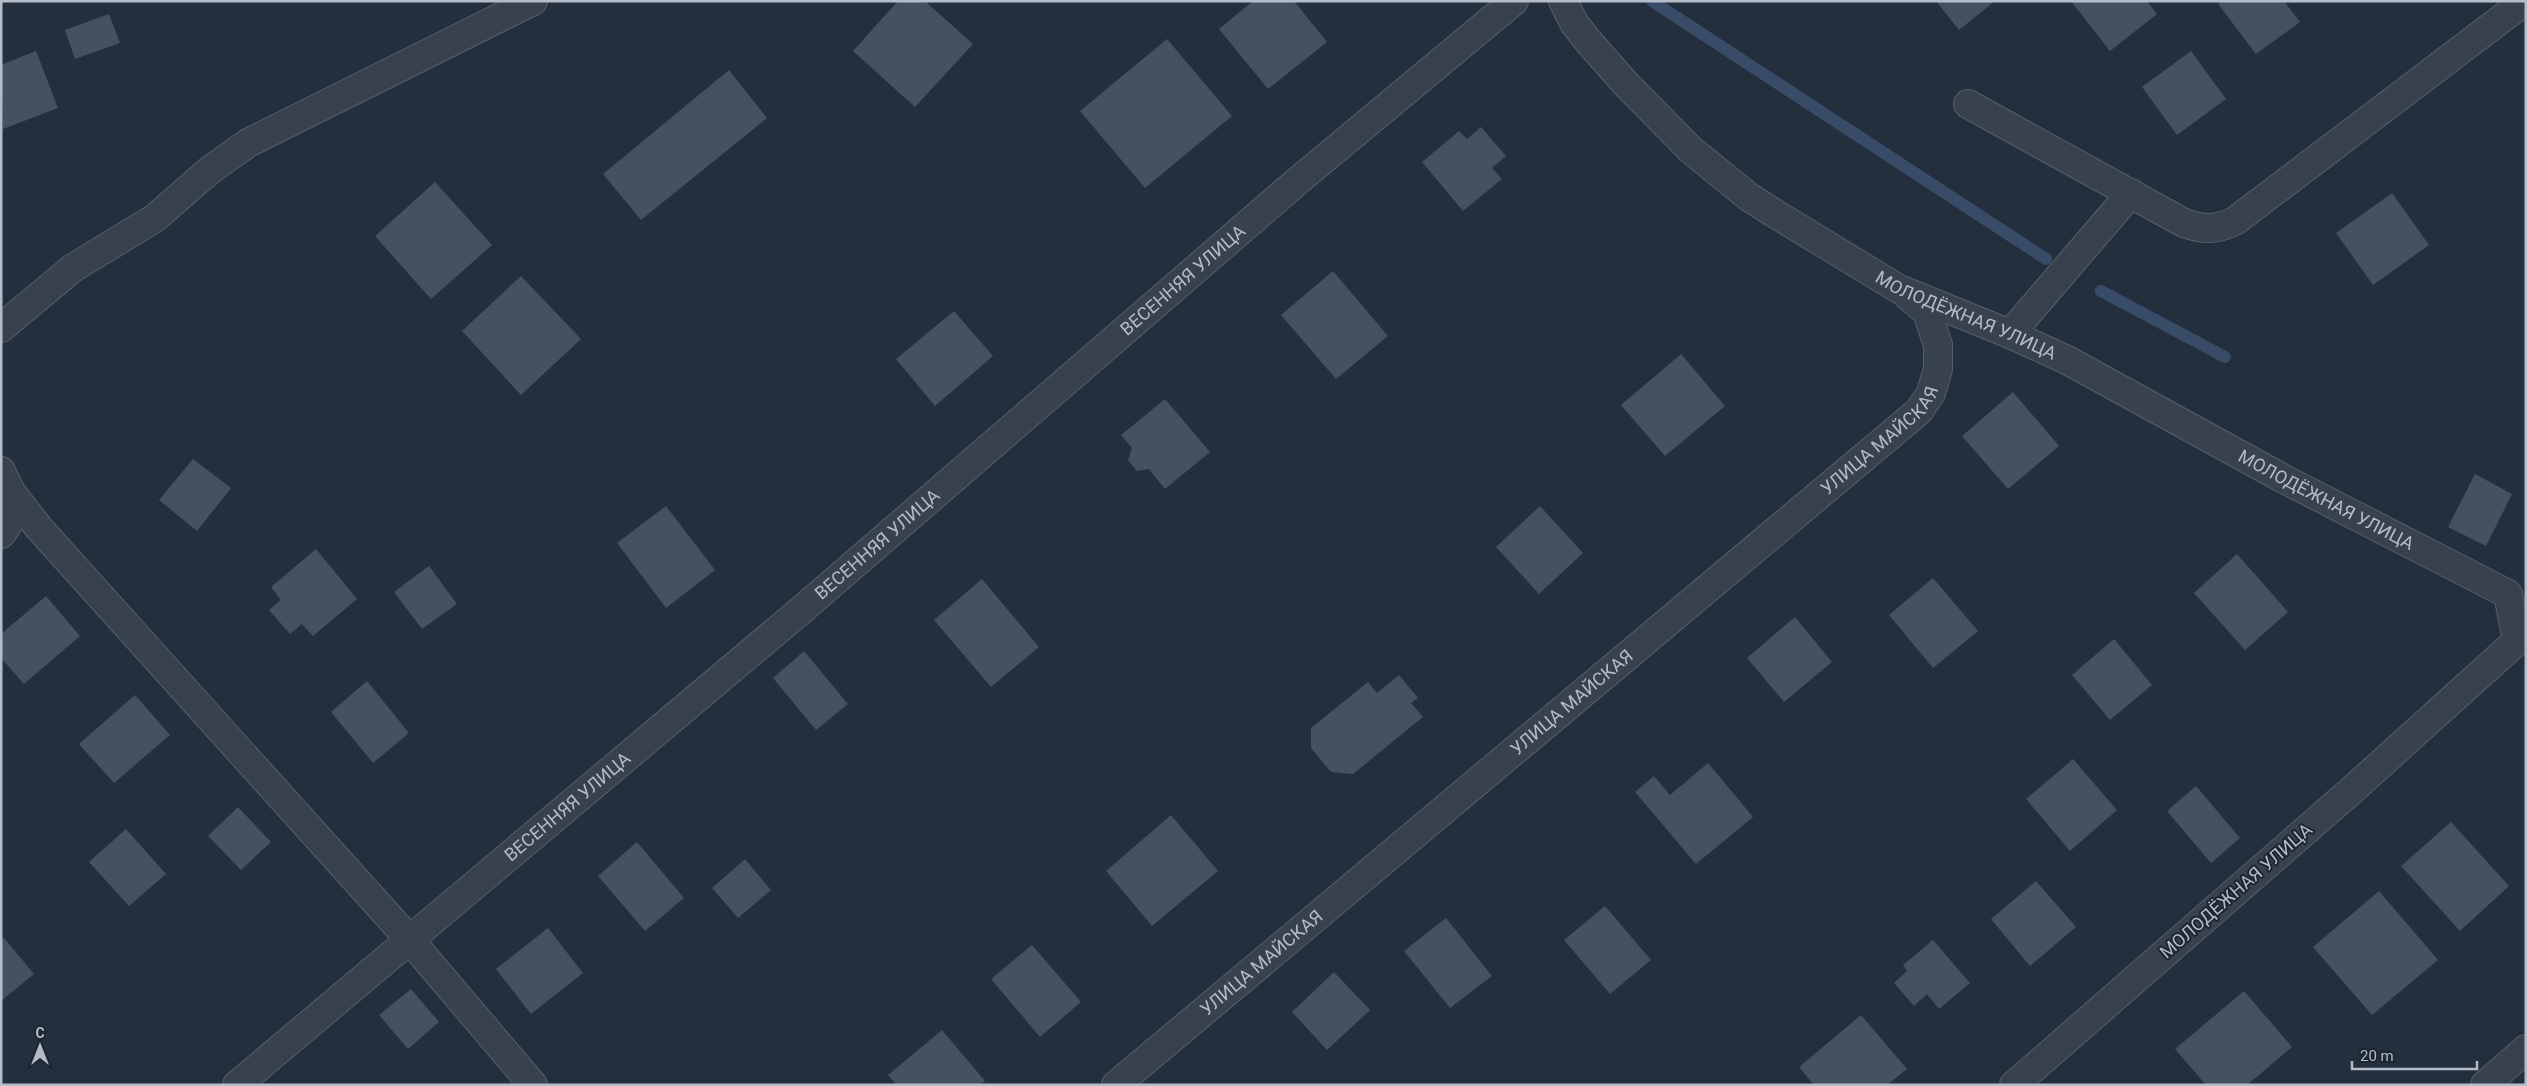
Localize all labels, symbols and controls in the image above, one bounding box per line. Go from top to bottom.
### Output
street label: ВЕСЕННЯЯ УЛИЦА [1116,220,1249,339]
street label: МОЛОДЁЖНАЯ УЛИЦА [1872,266,2060,364]
street label: УЛИЦА МАЙСКАЯ [1816,384,1942,499]
street label: МОЛОДЁЖНАЯ УЛИЦА [2235,445,2418,554]
street label: ВЕСЕННЯЯ УЛИЦА [810,484,944,604]
street label: УЛИЦА МАЙСКАЯ [1506,645,1637,759]
street label: ВЕСЕННЯЯ УЛИЦА [500,747,635,865]
street label: МОЛОДЁЖНАЯ УЛИЦА [2155,819,2316,962]
street label: УЛИЦА МАЙСКАЯ [1196,905,1327,1020]
north arrow [15,1021,65,1071]
text: С [35,1025,45,1041]
scale bar [2352,1038,2477,1070]
text: 20 m [2360,1047,2394,1065]

